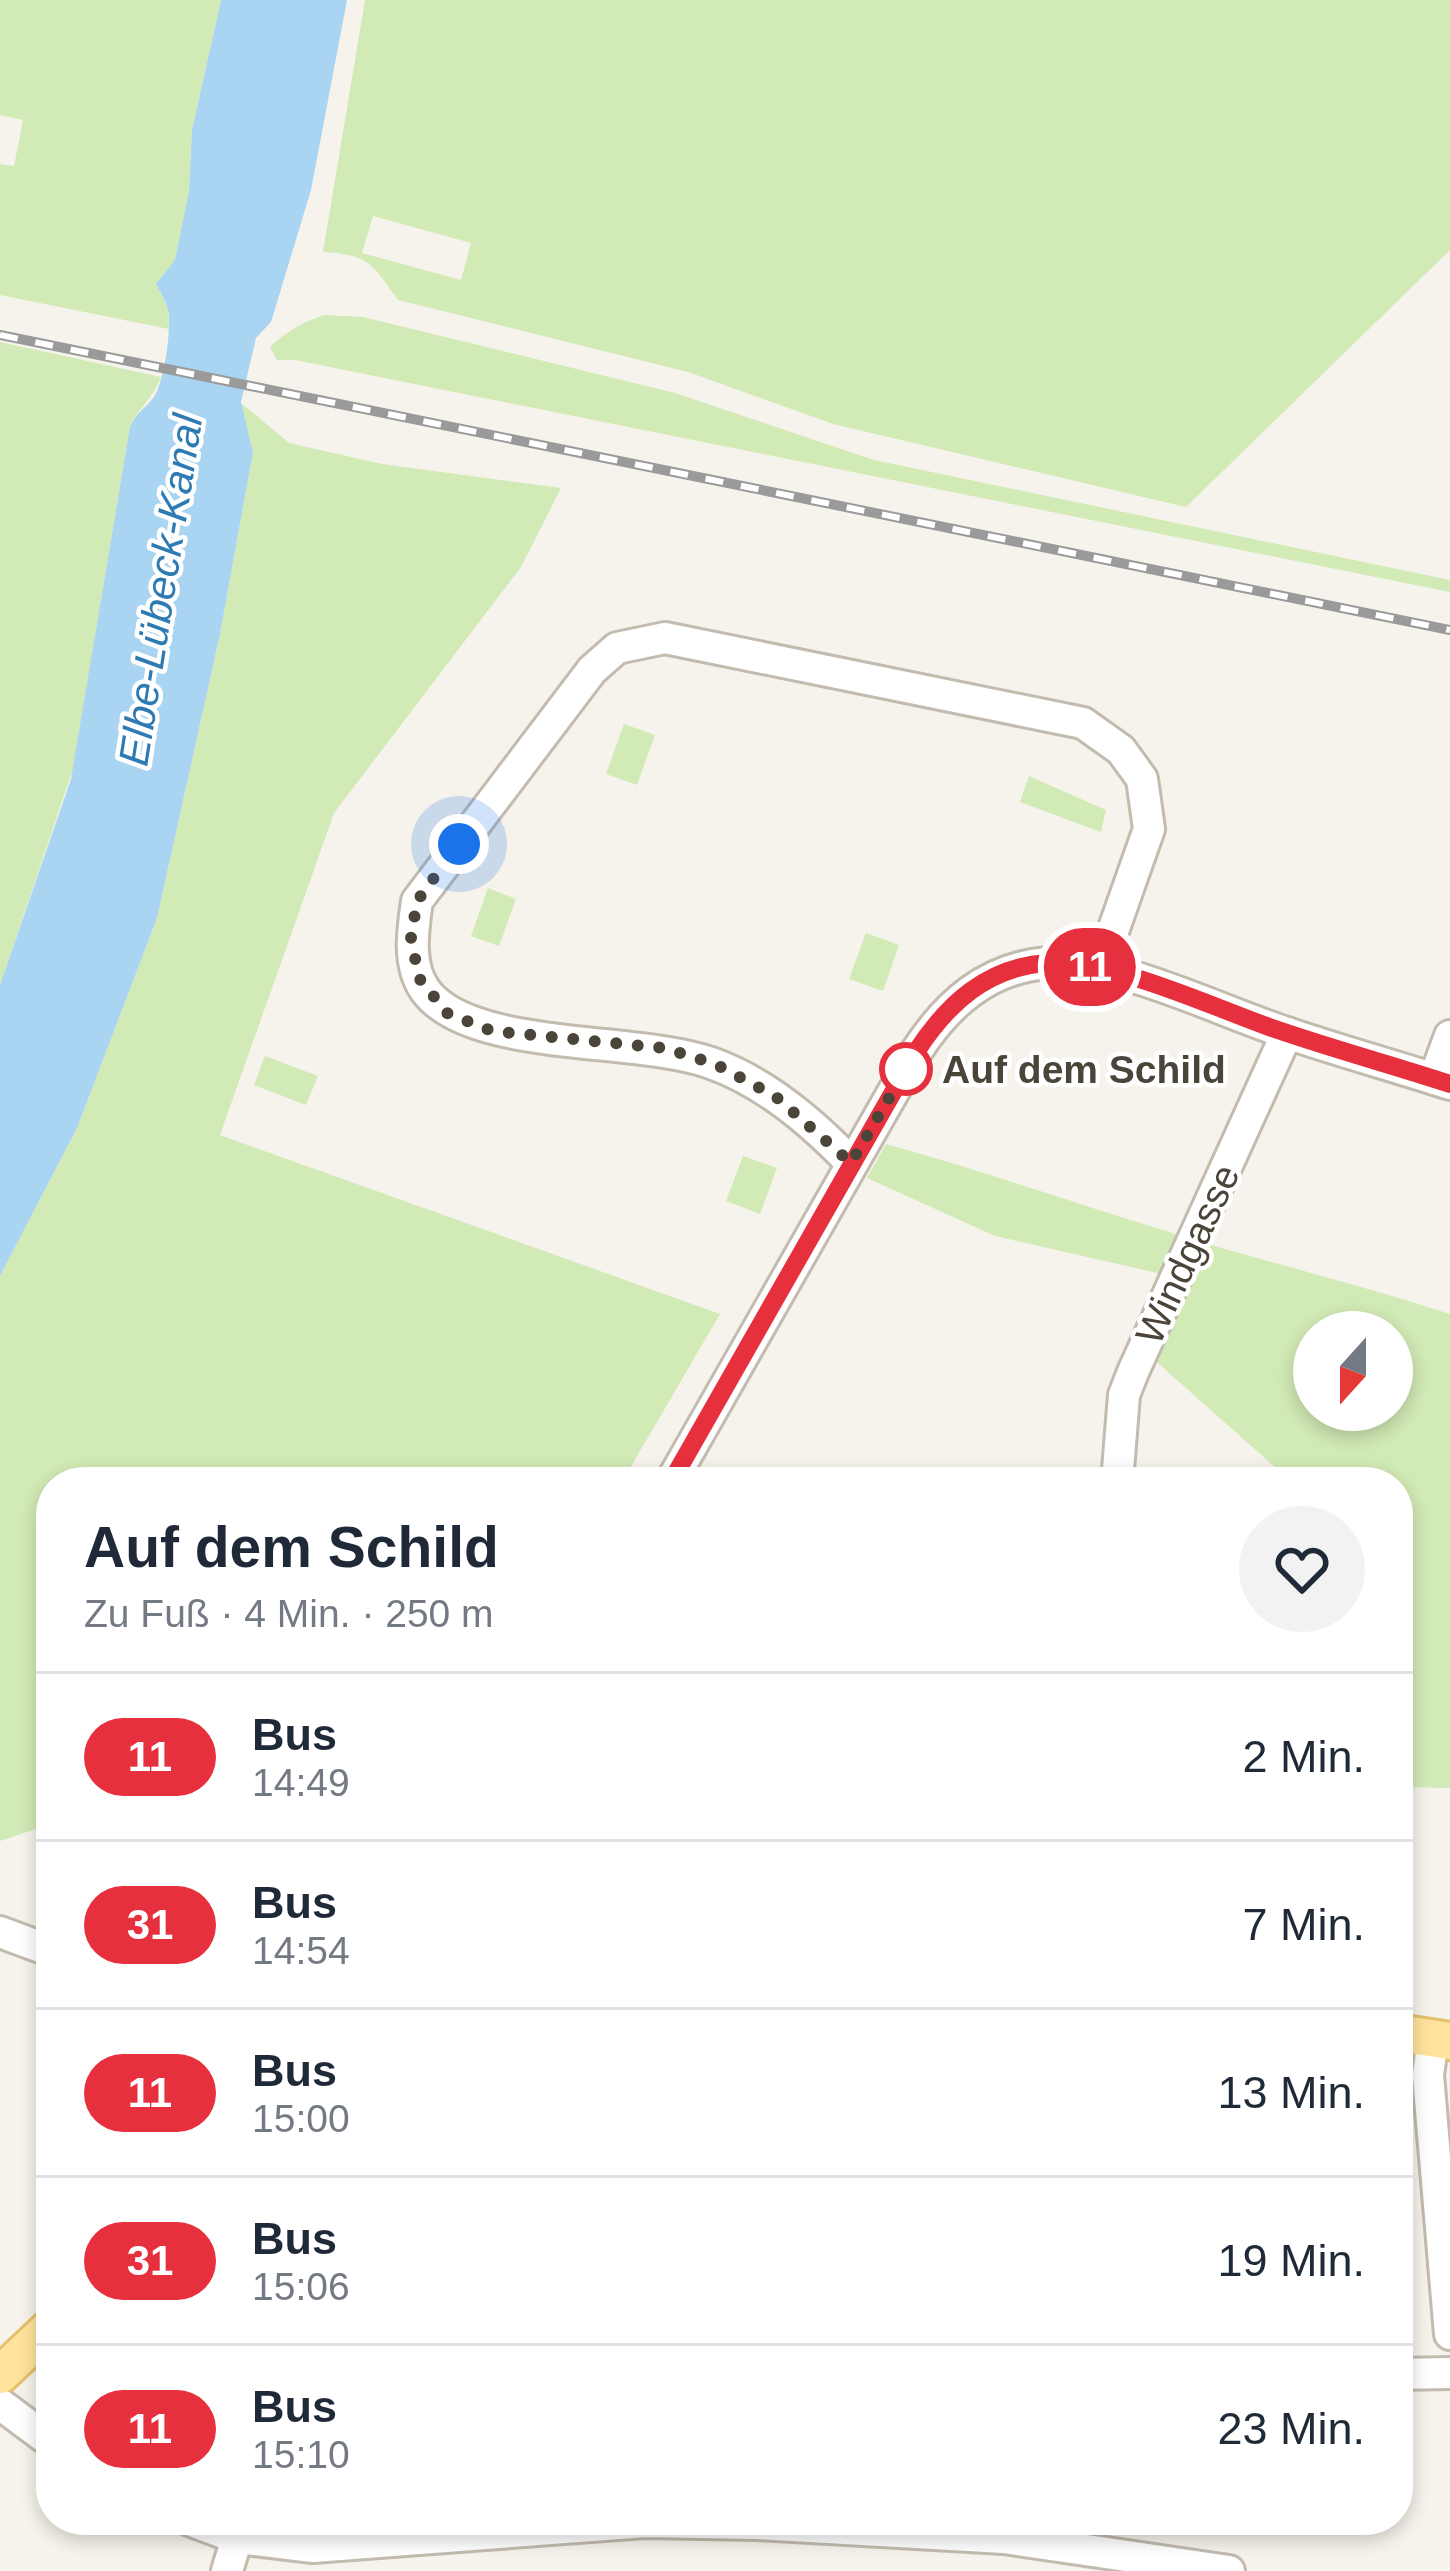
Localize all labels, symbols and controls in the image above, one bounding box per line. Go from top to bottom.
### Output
water label: Elbe-Lübeck-Kanal [110,409,212,769]
your location [429,814,489,874]
line badge: 11 [1036,928,1144,1006]
text: 11 [1068,943,1112,990]
marker: Auf dem Schild [881,1044,931,1094]
place label: Auf dem Schild [942,1048,1226,1091]
street label: Windgasse [1127,1158,1248,1351]
north arrow [1293,1311,1413,1431]
map controls [1293,1311,1413,1431]
button: heart [1239,1506,1365,1632]
text: Auf dem Schild [84,1515,499,1579]
text: Zu Fuß · 4 Min. · 250 m [84,1592,494,1635]
text: Bus [252,1709,337,1760]
text: 2 Min. [1242,1731,1365,1782]
text: 11 [128,1733,172,1780]
text: 14:49 [252,1761,350,1804]
text: Bus [252,1877,337,1928]
text: 7 Min. [1242,1899,1365,1950]
text: 31 [127,1901,173,1948]
text: 14:54 [252,1929,350,1972]
text: Bus [252,2045,337,2096]
text: 13 Min. [1217,2067,1365,2118]
text: 11 [128,2069,172,2116]
text: 15:00 [252,2097,350,2140]
text: Bus [252,2213,337,2264]
text: 19 Min. [1217,2235,1365,2286]
text: 31 [127,2237,173,2284]
text: 15:06 [252,2265,350,2308]
text: Bus [252,2381,337,2432]
text: 23 Min. [1217,2403,1365,2454]
text: 11 [128,2405,172,2452]
text: 15:10 [252,2433,350,2476]

